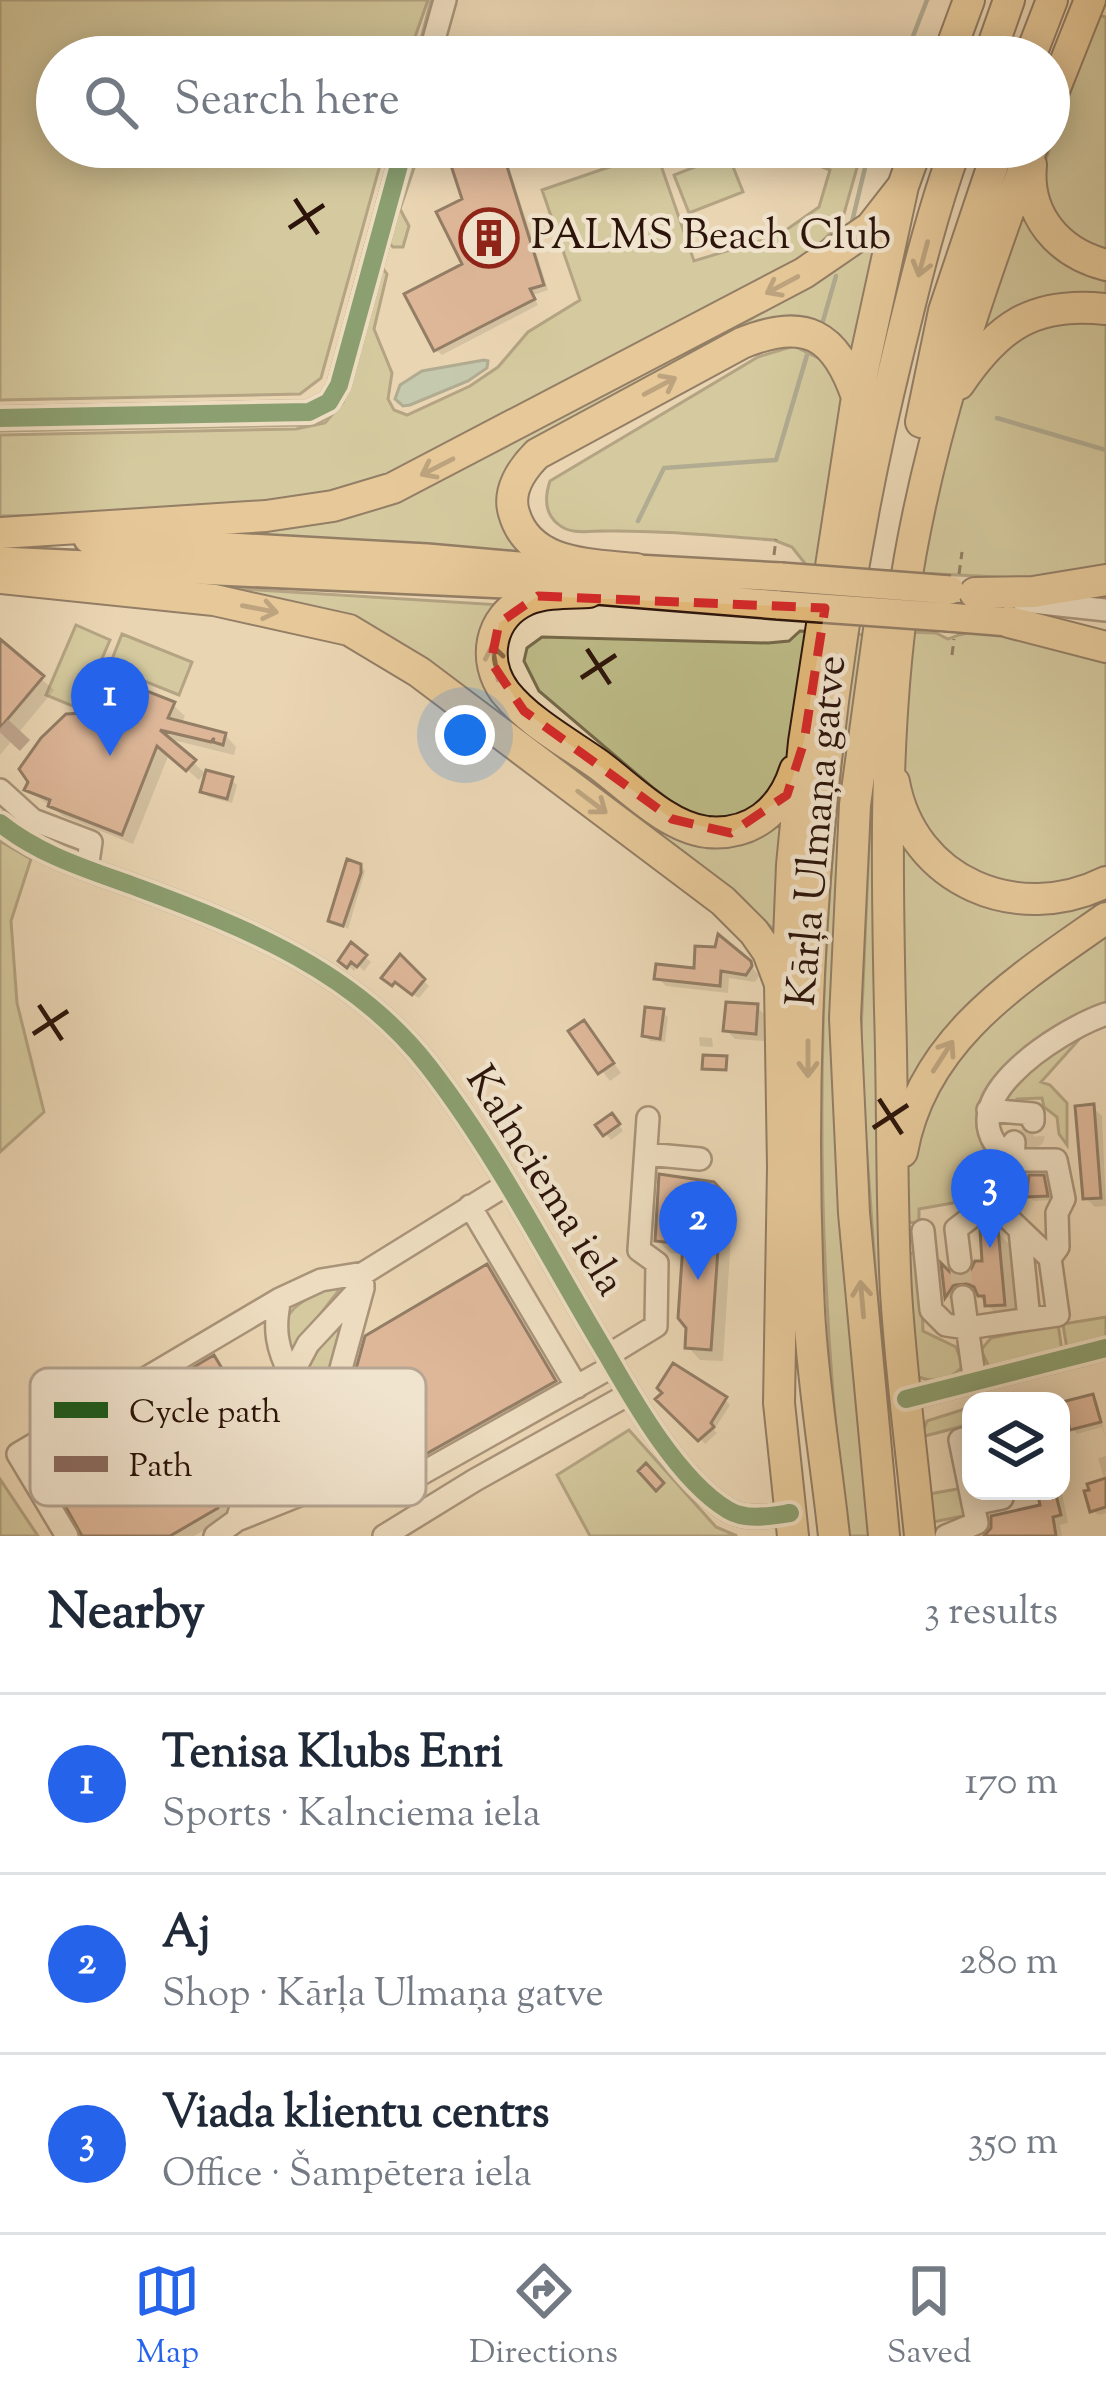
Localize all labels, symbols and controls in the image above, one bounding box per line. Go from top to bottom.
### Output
search box [36,36,1070,168]
icon: search [78,69,144,135]
text: Search here [174,70,400,135]
building icon: PALMS Beach Club [458,207,520,269]
place label: PALMS Beach Club [531,208,891,268]
one-way arrow [910,239,932,277]
one-way arrow [765,274,800,297]
one-way arrow [641,374,676,397]
one-way arrow [420,457,455,480]
one-way arrow [239,599,278,621]
one-way arrow [483,643,506,682]
street label: Kārļa Ulmaņa gatve [774,653,864,1009]
pin: 1 [71,657,149,756]
your location [435,705,495,765]
one-way arrow [576,788,608,814]
one-way arrow [797,1039,819,1078]
one-way arrow [931,1040,956,1074]
street label: Kalnciema iela [448,1055,638,1309]
pin: 3 [951,1149,1029,1248]
pin: 2 [659,1181,737,1280]
one-way arrow [850,1281,873,1320]
legend [30,1368,426,1506]
text: Cycle path [129,1390,281,1438]
map controls [962,1392,1070,1500]
button: layers [962,1392,1070,1500]
text: Path [129,1444,193,1492]
text: Nearby [48,1578,205,1651]
text: 3 results [924,1586,1058,1642]
text: Tenisa Klubs Enri [162,1723,503,1788]
text: 1 [80,1756,94,1812]
text: 170 m [965,1756,1058,1812]
text: Sports · Kalnciema iela [162,1788,541,1844]
text: Aj [162,1903,210,1968]
text: 2 [78,1936,96,1992]
text: 280 m [959,1936,1058,1992]
text: Shop · Kārļa Ulmaņa gatve [162,1968,604,2024]
text: Viada klientu centrs [162,2083,549,2148]
text: 3 [79,2116,95,2172]
text: 350 m [968,2116,1058,2172]
text: Office · Šampētera iela [162,2148,532,2204]
tab: Map [134,2258,200,2378]
tab: Directions [469,2258,618,2378]
tab: Saved [887,2258,972,2378]

